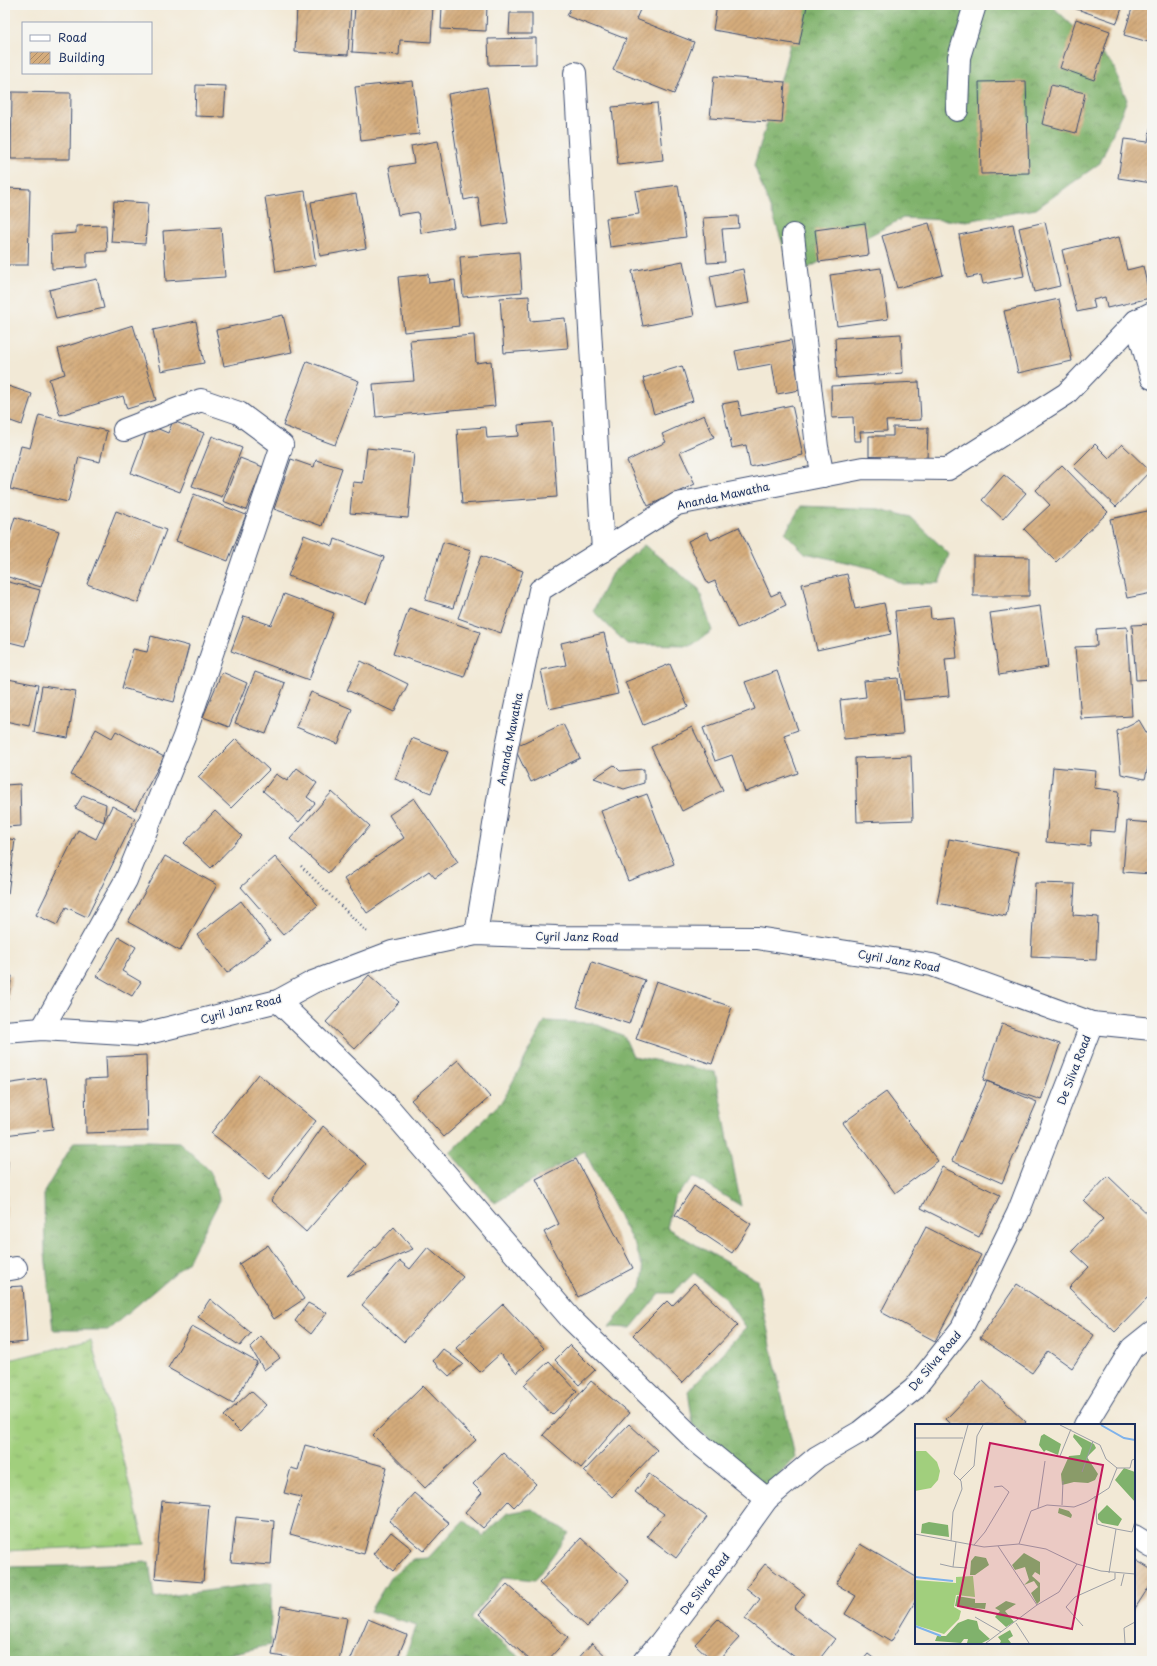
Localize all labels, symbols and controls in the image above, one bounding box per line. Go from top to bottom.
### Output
legend [22,22,152,74]
text: Road [58,28,87,46]
text: Building [58,48,105,66]
street label: Ananda Mawatha [675,477,771,514]
street label: Ananda Mawatha [492,691,527,787]
street label: Cyril Janz Road [535,927,619,946]
street label: Cyril Janz Road [856,945,942,976]
street label: Cyril Janz Road [198,989,283,1028]
street label: De Silva Road [1052,1032,1095,1107]
street label: De Silva Road [904,1327,965,1394]
inset map [915,1424,1135,1644]
street label: De Silva Road [676,1549,734,1618]

